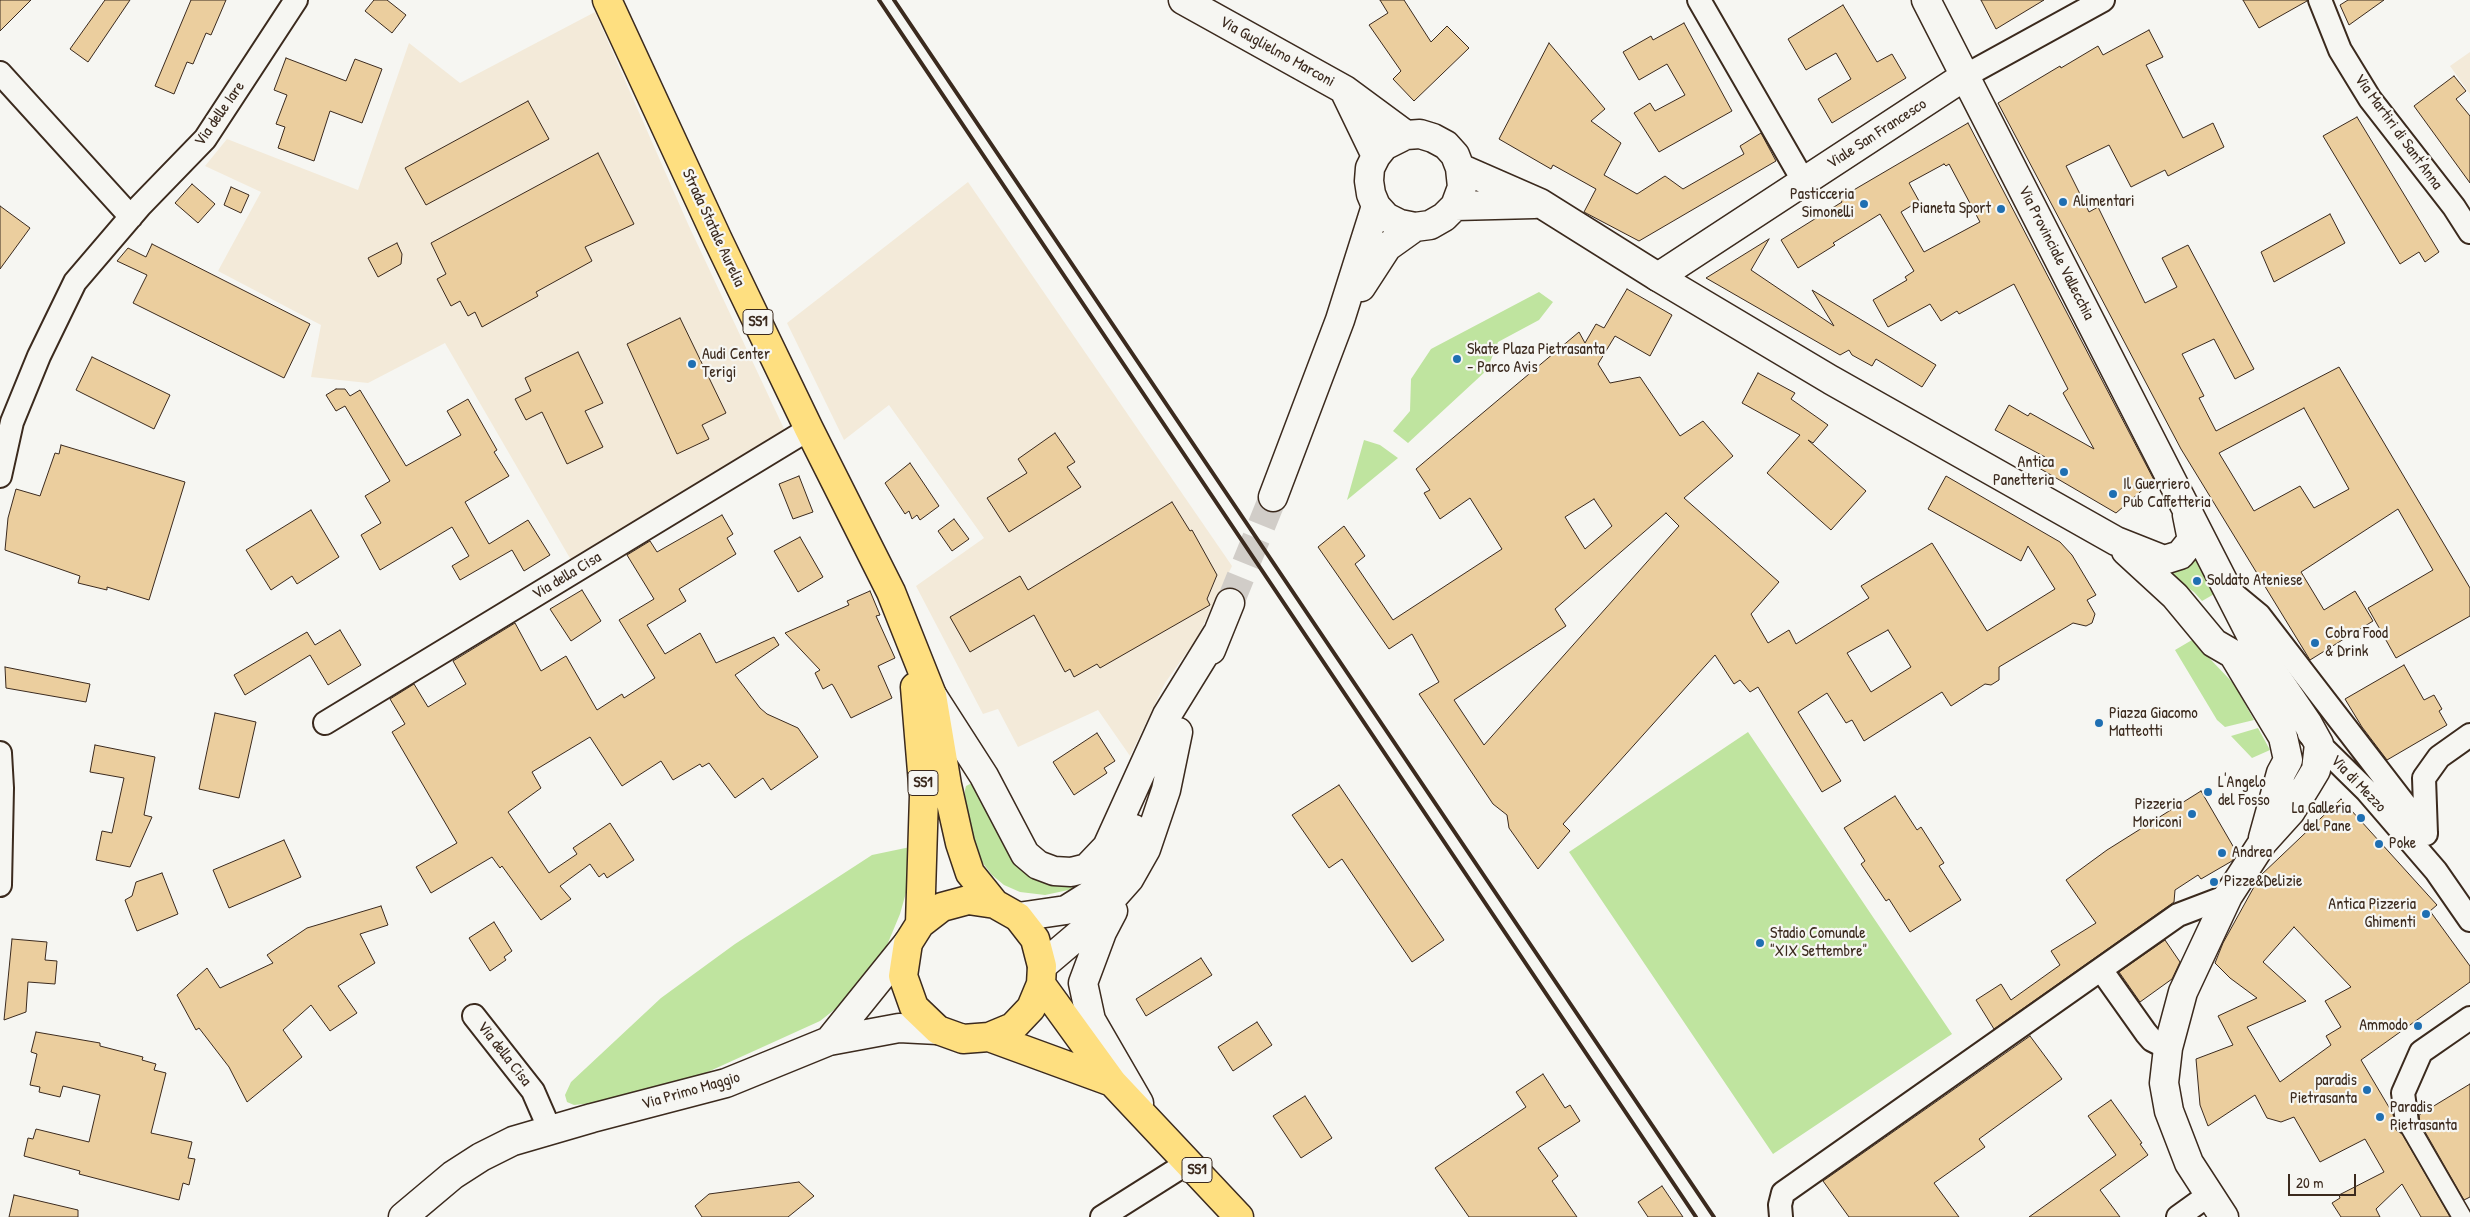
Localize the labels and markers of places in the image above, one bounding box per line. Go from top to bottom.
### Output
place label: Pasticceria Simonelli [1790,185,1854,223]
place label: Alimentari [2073,192,2135,212]
marker: Alimentari [2057,196,2069,208]
marker: Pasticceria Simonelli [1858,198,1870,210]
place label: Pianeta Sport [1912,199,1991,219]
marker: Pianeta Sport [1995,203,2007,215]
place label: Skate Plaza Pietrasanta - Parco Avis [1467,340,1605,378]
place label: Audi Center Terigi [702,345,770,383]
marker: Skate Plaza Pietrasanta - Parco Avis [1451,353,1463,365]
marker: Audi Center Terigi [686,358,698,370]
place label: Antica Panetteria [1993,453,2054,491]
marker: Antica Panetteria [2058,466,2070,478]
place label: Il Guerriero Pub Caffetteria [2123,475,2211,513]
marker: Il Guerriero Pub Caffetteria [2107,488,2119,500]
place label: Soldato Ateniese [2207,571,2303,591]
marker: Soldato Ateniese [2191,575,2203,587]
place label: Cobra Food & Drink [2325,624,2388,662]
marker: Cobra Food & Drink [2309,637,2321,649]
place label: Piazza Giacomo Matteotti [2109,704,2198,742]
marker: Piazza Giacomo Matteotti [2093,717,2105,729]
place label: L'Angelo del Fosso [2218,773,2270,811]
marker: L'Angelo del Fosso [2202,786,2214,798]
place label: Pizzeria Moriconi [2133,795,2182,833]
place label: La Galleria del Pane [2292,799,2351,837]
marker: Pizzeria Moriconi [2186,808,2198,820]
marker: La Galleria del Pane [2355,812,2367,824]
place label: Poke [2389,834,2416,854]
marker: Poke [2373,838,2385,850]
place label: Andrea [2232,843,2272,863]
marker: Andrea [2216,847,2228,859]
place label: Pizze&Delizie [2224,872,2302,892]
marker: Pizze&Delizie [2208,876,2220,888]
place label: Antica Pizzeria Ghimenti [2328,895,2416,933]
marker: Antica Pizzeria Ghimenti [2420,908,2432,920]
place label: Stadio Comunale "XIX Settembre" [1770,924,1867,962]
marker: Stadio Comunale "XIX Settembre" [1754,937,1766,949]
place label: Ammodo [2359,1016,2408,1036]
marker: Ammodo [2412,1020,2424,1032]
place label: paradis Pietrasanta [2290,1071,2357,1109]
marker: paradis Pietrasanta [2361,1084,2373,1096]
place label: Paradis Pietrasanta [2390,1098,2457,1136]
marker: Paradis Pietrasanta [2374,1111,2386,1123]

